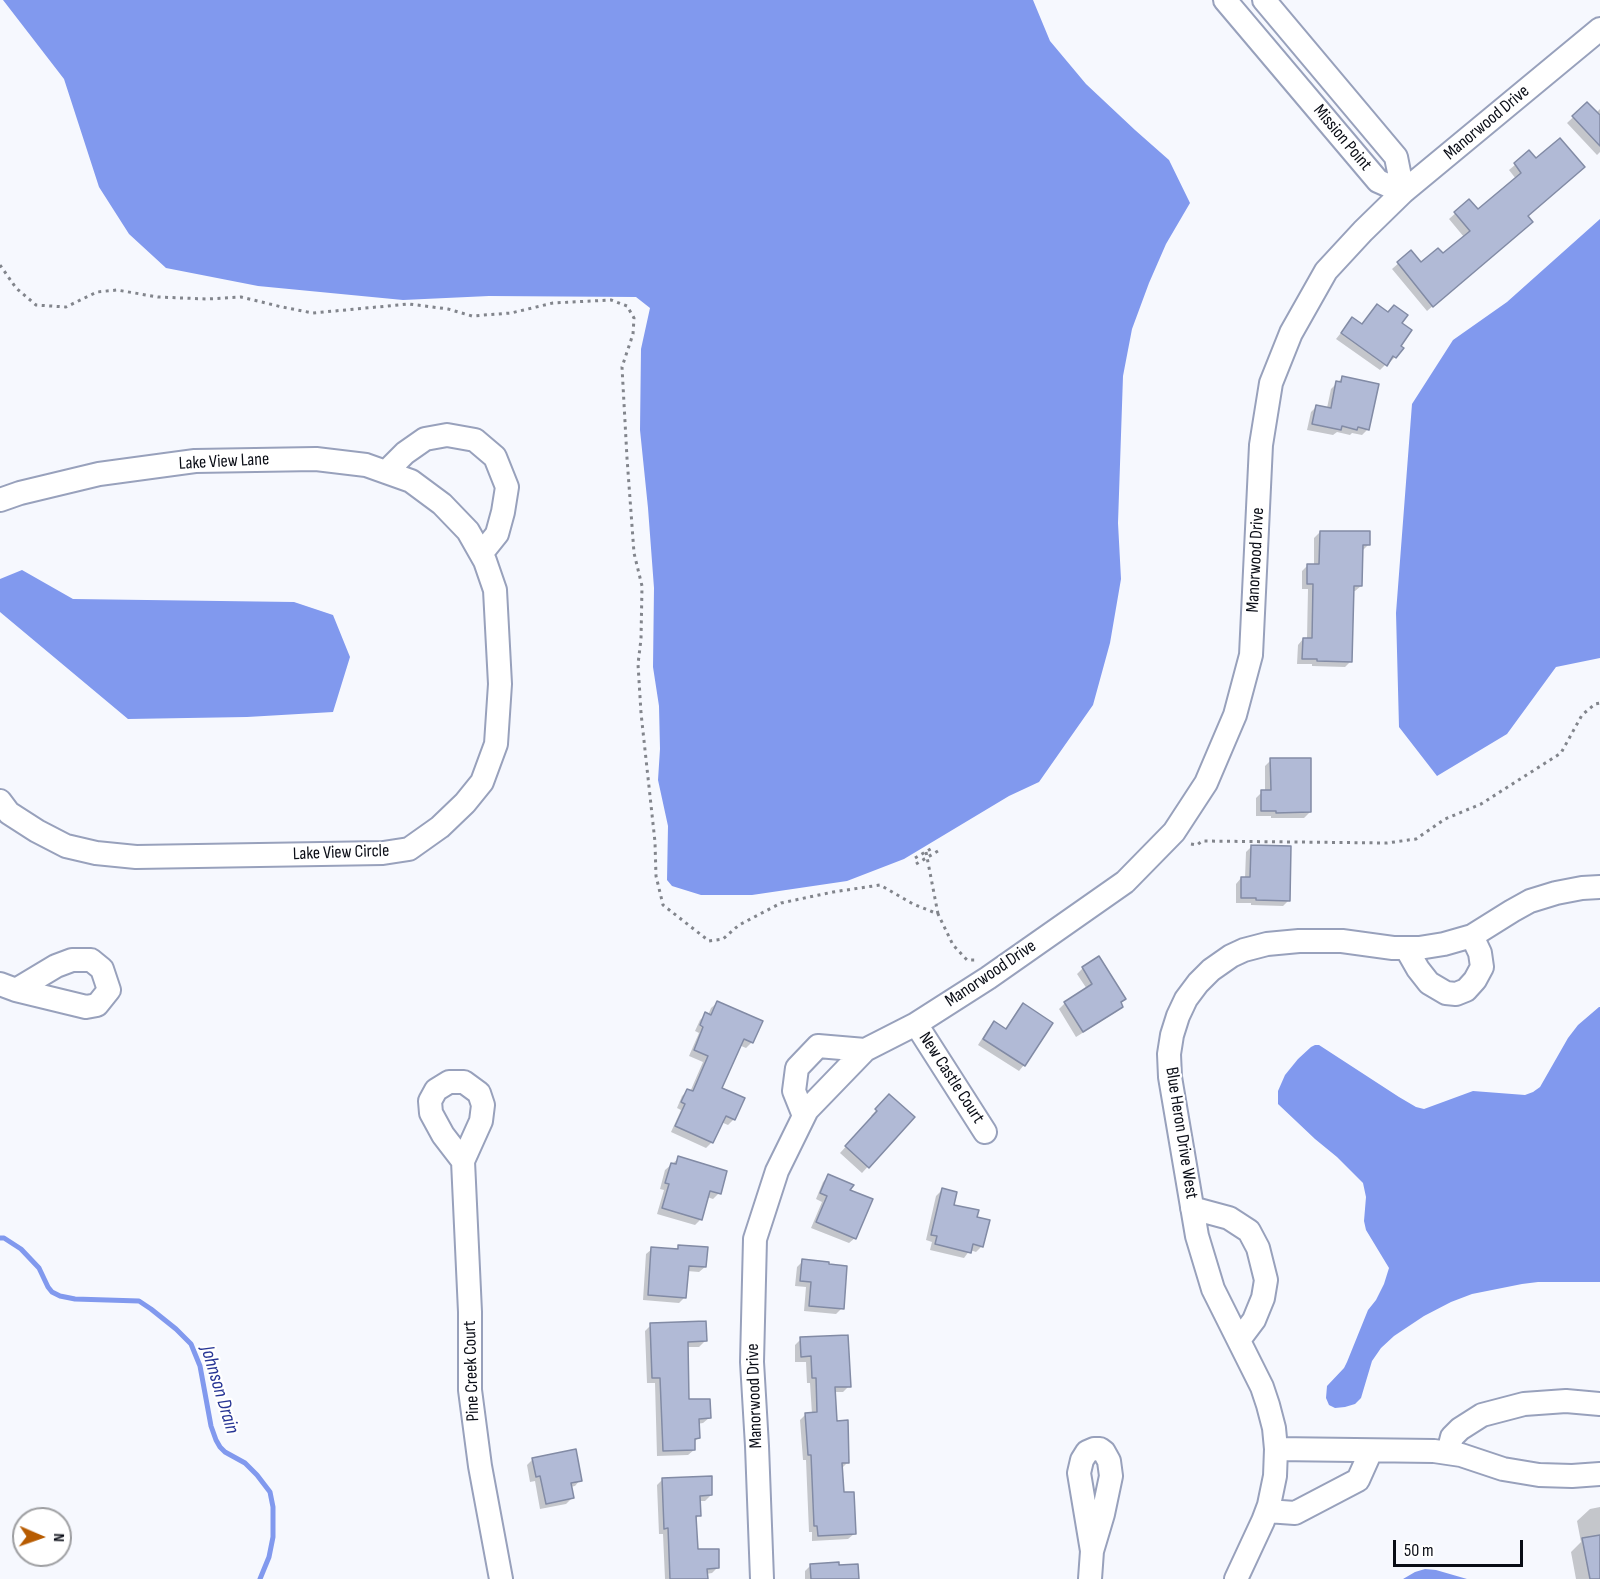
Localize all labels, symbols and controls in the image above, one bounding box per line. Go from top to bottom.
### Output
street label: Manorwood Drive [1440,81,1534,165]
street label: Mission Point [1308,100,1376,176]
street label: Lake View Lane [178,449,270,475]
street label: Manorwood Drive [1242,507,1270,613]
street label: Lake View Circle [292,841,390,865]
street label: Manorwood Drive [941,936,1041,1012]
street label: New Castle Court [913,1028,989,1128]
street label: Blue Heron Drive West [1160,1066,1202,1200]
street label: Pine Creek Court [459,1320,485,1422]
water label: Johnson Drain [194,1343,244,1437]
street label: Manorwood Drive [742,1343,768,1449]
north arrow [12,1507,72,1567]
scale bar [1396,1528,1526,1566]
text: N [49,1533,68,1542]
text: 50 m [1404,1540,1434,1561]

